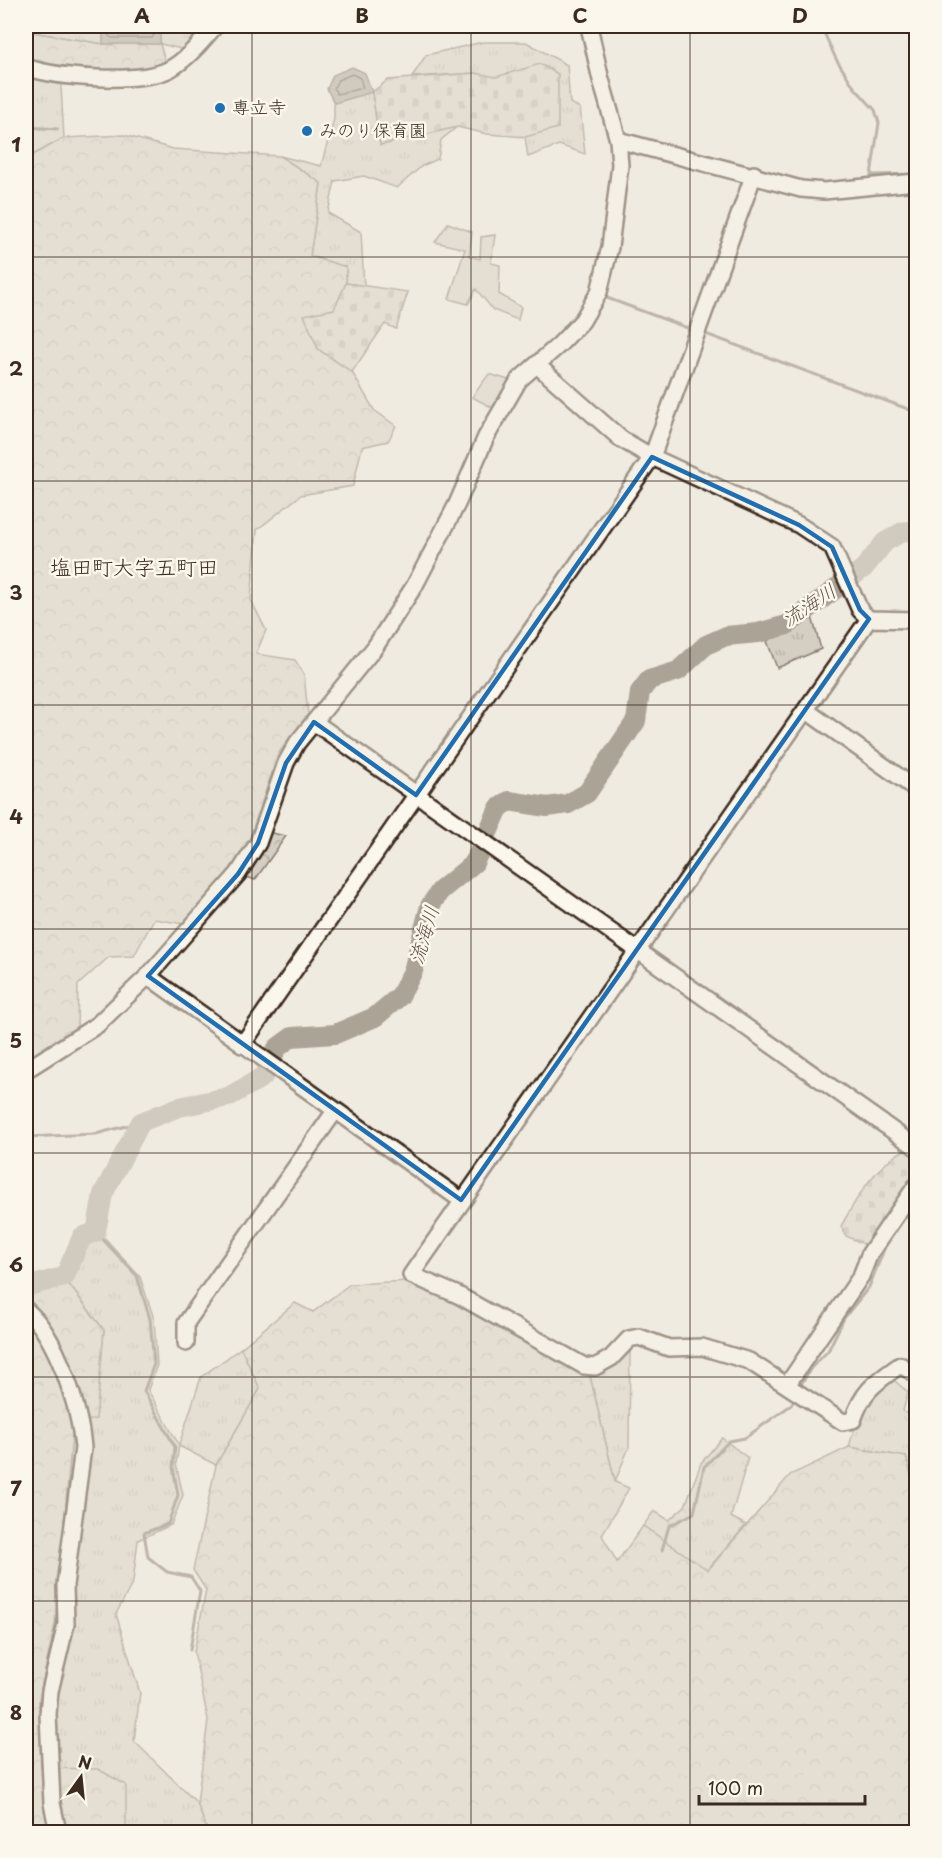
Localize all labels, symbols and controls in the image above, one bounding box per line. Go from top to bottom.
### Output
text: A [134,0,150,30]
text: B [355,0,369,30]
text: C [572,0,588,30]
text: D [792,0,808,30]
place label: 専立寺 [232,93,286,120]
marker: 専立寺 [213,101,227,115]
place label: みのり保育園 [319,116,427,143]
marker: みのり保育園 [300,124,314,138]
text: 1 [11,129,21,159]
text: 2 [9,353,23,383]
district label: 塩田町大字五町田 [50,550,218,582]
water label: 流海川 [775,575,842,633]
text: 3 [9,577,23,607]
text: 4 [9,801,23,831]
water label: 流海川 [400,902,446,968]
text: 5 [10,1025,22,1055]
text: 6 [9,1249,23,1279]
text: 7 [10,1473,22,1503]
text: 8 [10,1697,22,1727]
north arrow [51,1747,111,1807]
text: N [76,1748,94,1775]
scale bar [699,1768,866,1806]
text: 100 m [708,1774,763,1801]

